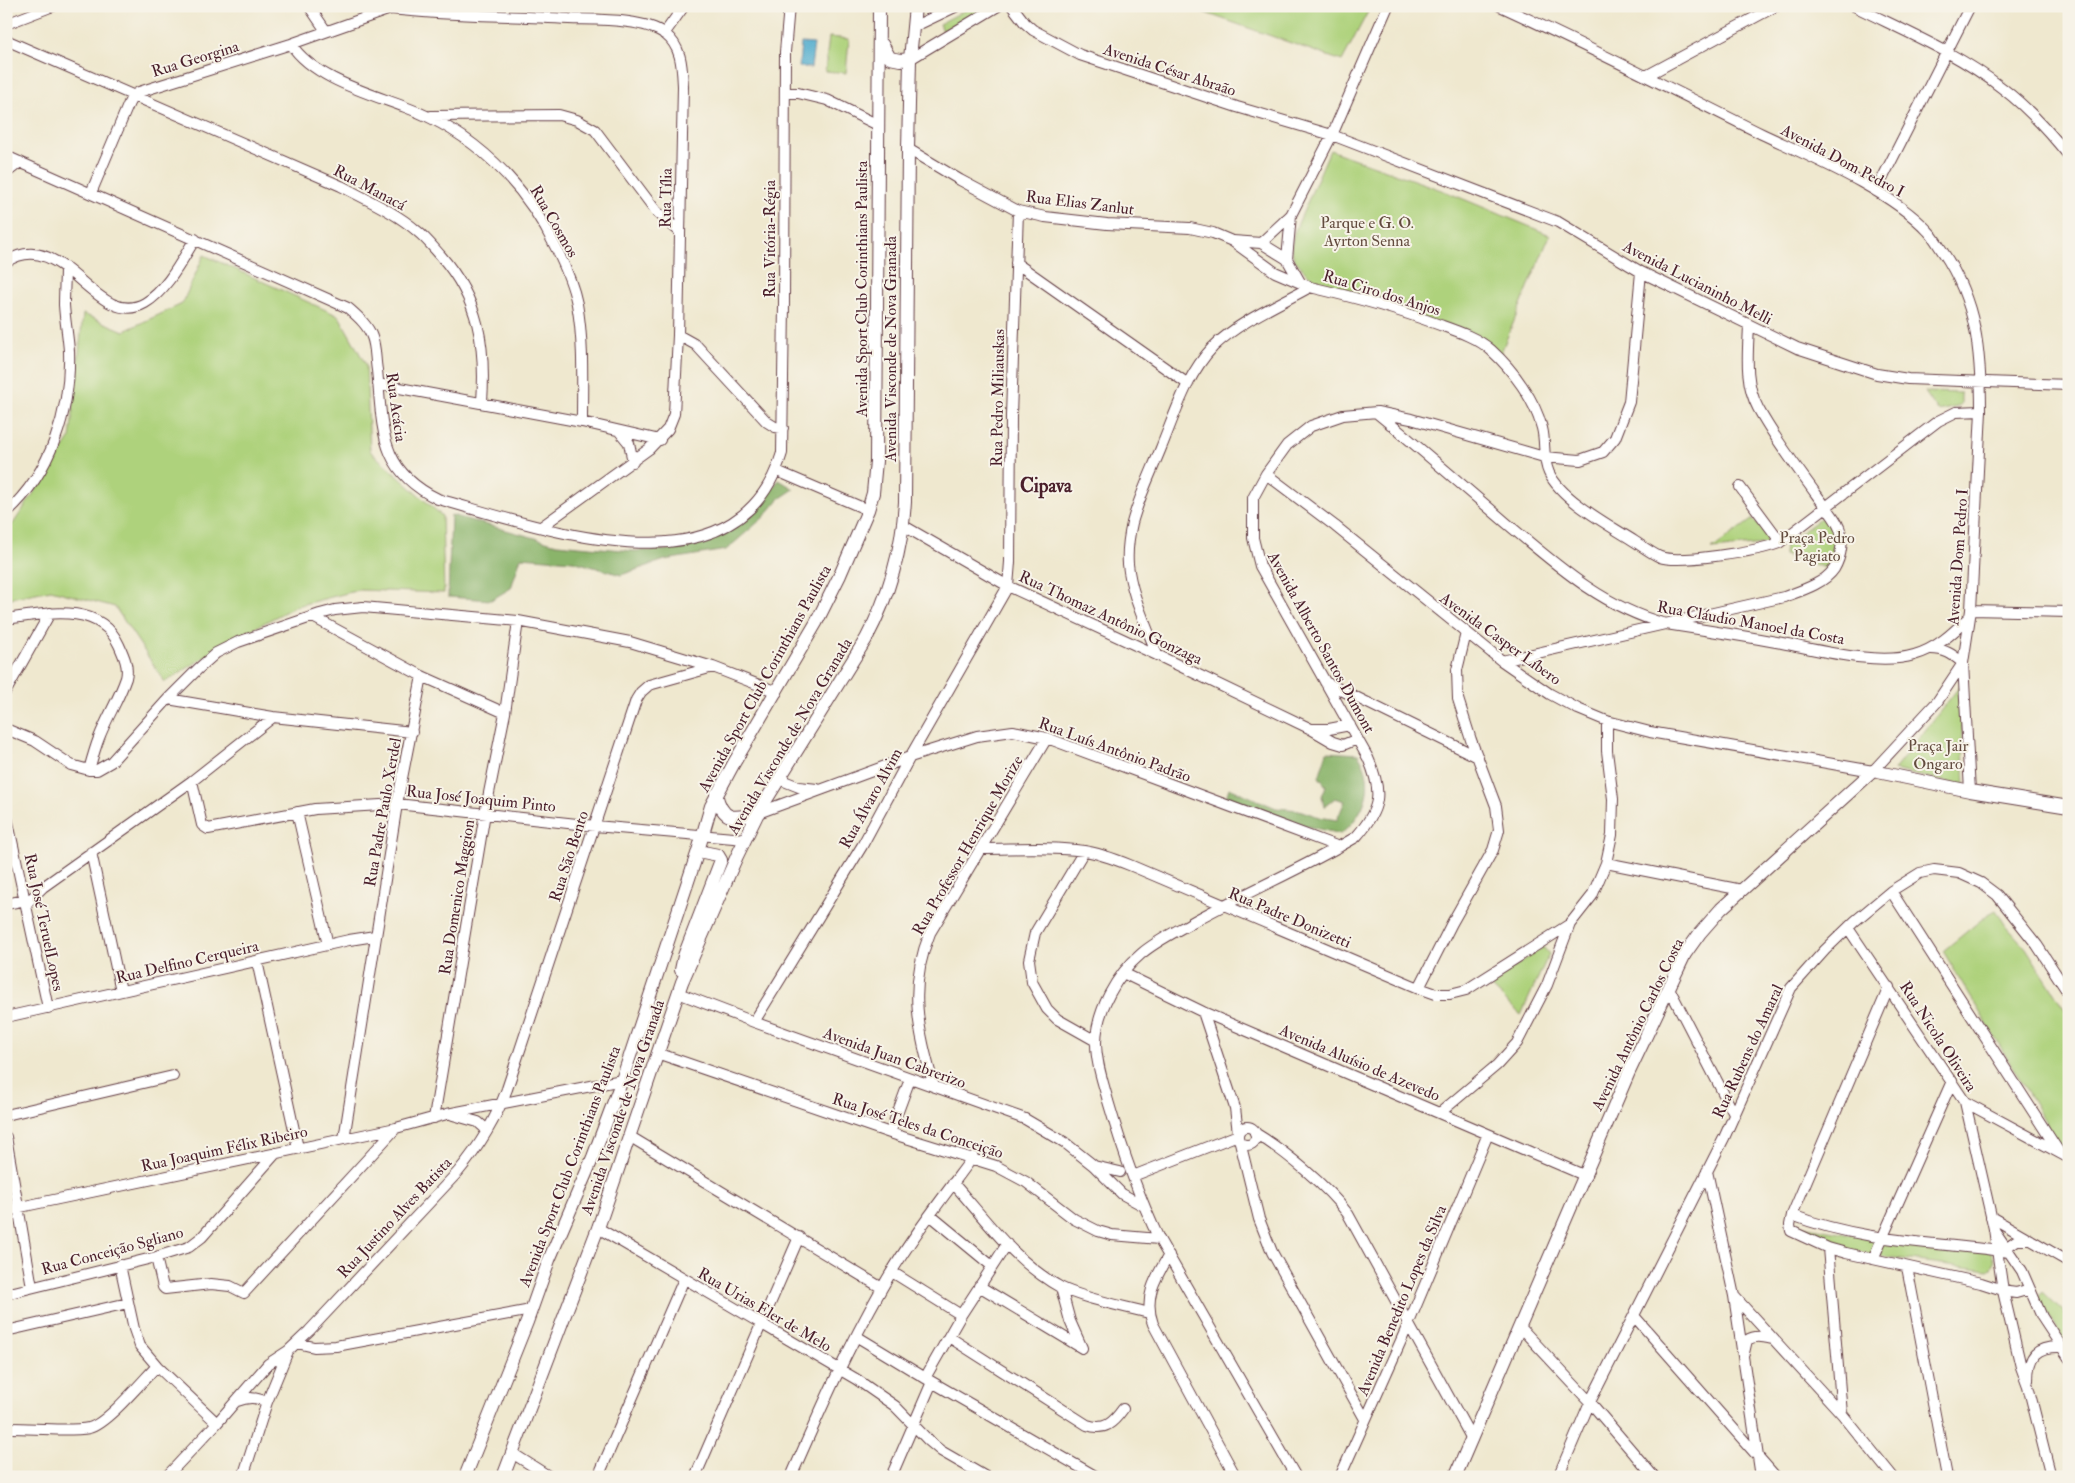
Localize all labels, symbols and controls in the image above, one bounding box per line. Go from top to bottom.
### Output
street label: Rua Georgina [149,36,242,82]
street label: Avenida César Abraão [1100,39,1239,101]
street label: Avenida Dom Pedro I [1777,119,1908,202]
street label: Rua Manacá [330,160,410,216]
street label: Avenida Sport Club Corinthians Paulista [852,160,873,418]
street label: Rua Tília [655,167,677,228]
street label: Rua Vitória-Régia [760,180,780,298]
street label: Rua Cosmos [525,182,583,261]
street label: Rua Elias Zanlut [1025,186,1135,220]
park label: Parque e G. O. Ayrton Senna [1320,213,1414,251]
street label: Avenida Visconde de Nova Granada [881,235,901,463]
street label: Avenida Lucianinho Melli [1619,236,1776,329]
street label: Rua Ciro dos Anjos [1320,266,1443,320]
street label: Rua Pedro Miliauskas [987,329,1009,467]
street label: Rua Acácia [381,371,411,444]
district label: Cipava [1020,474,1073,499]
street label: Avenida Dom Pedro I [1943,488,1973,627]
park label: Praça Pedro Pagiato [1779,528,1855,566]
street label: Avenida Alberto Santos Dumont [1262,547,1379,737]
street label: Avenida Sport Club Corinthians Paulista [693,561,837,797]
street label: Rua Thomaz Antônio Gonzaga [1016,566,1206,669]
street label: Avenida Casper Líbero [1434,587,1565,691]
street label: Rua Cláudio Manoel da Costa [1656,597,1846,649]
street label: Avenida Visconde de Nova Granada [723,634,857,839]
street label: Rua Luís Antônio Padrão [1036,713,1194,787]
street label: Rua Padre Paulo Xerdel [360,736,406,888]
park label: Praça Jair Ongaro [1907,736,1969,774]
street label: Rua Álvaro Alvim [834,744,907,852]
street label: Rua Professor Henrique Morize [908,752,1028,939]
street label: Rua José Joaquim Pinto [405,781,557,818]
street label: Rua São Bento [545,808,593,904]
street label: Rua Domenico Maggion [435,818,479,976]
street label: Rua José TeruelLopes [19,852,68,993]
street label: Rua Padre Donizetti [1225,883,1354,953]
street label: Avenida Antônio Carlos Costa [1587,935,1689,1115]
street label: Rua Delfino Cerqueira [114,936,261,988]
street label: Rua Nicola Oliveira [1895,978,1981,1096]
street label: Rua Rubens do Amaral [1708,981,1788,1122]
street label: Avenida Visconde de Nova Granada [576,997,669,1218]
street label: Avenida Aluísio de Azevedo [1275,1020,1443,1106]
street label: Avenida Juan Cabrerizo [819,1022,969,1094]
street label: Avenida Sport Club Corinthians Paulista [514,1043,626,1291]
street label: Rua José Teles da Conceição [829,1089,1006,1164]
street label: Rua Joaquim Félix Ribeiro [139,1121,310,1177]
street label: Rua Justino Alves Batista [333,1153,457,1283]
street label: Avenida Benedito Lopes da Silva [1352,1202,1452,1400]
street label: Rua Conceição Sgliano [39,1222,186,1280]
street label: Rua Urias Eler de Melo [694,1263,835,1357]

